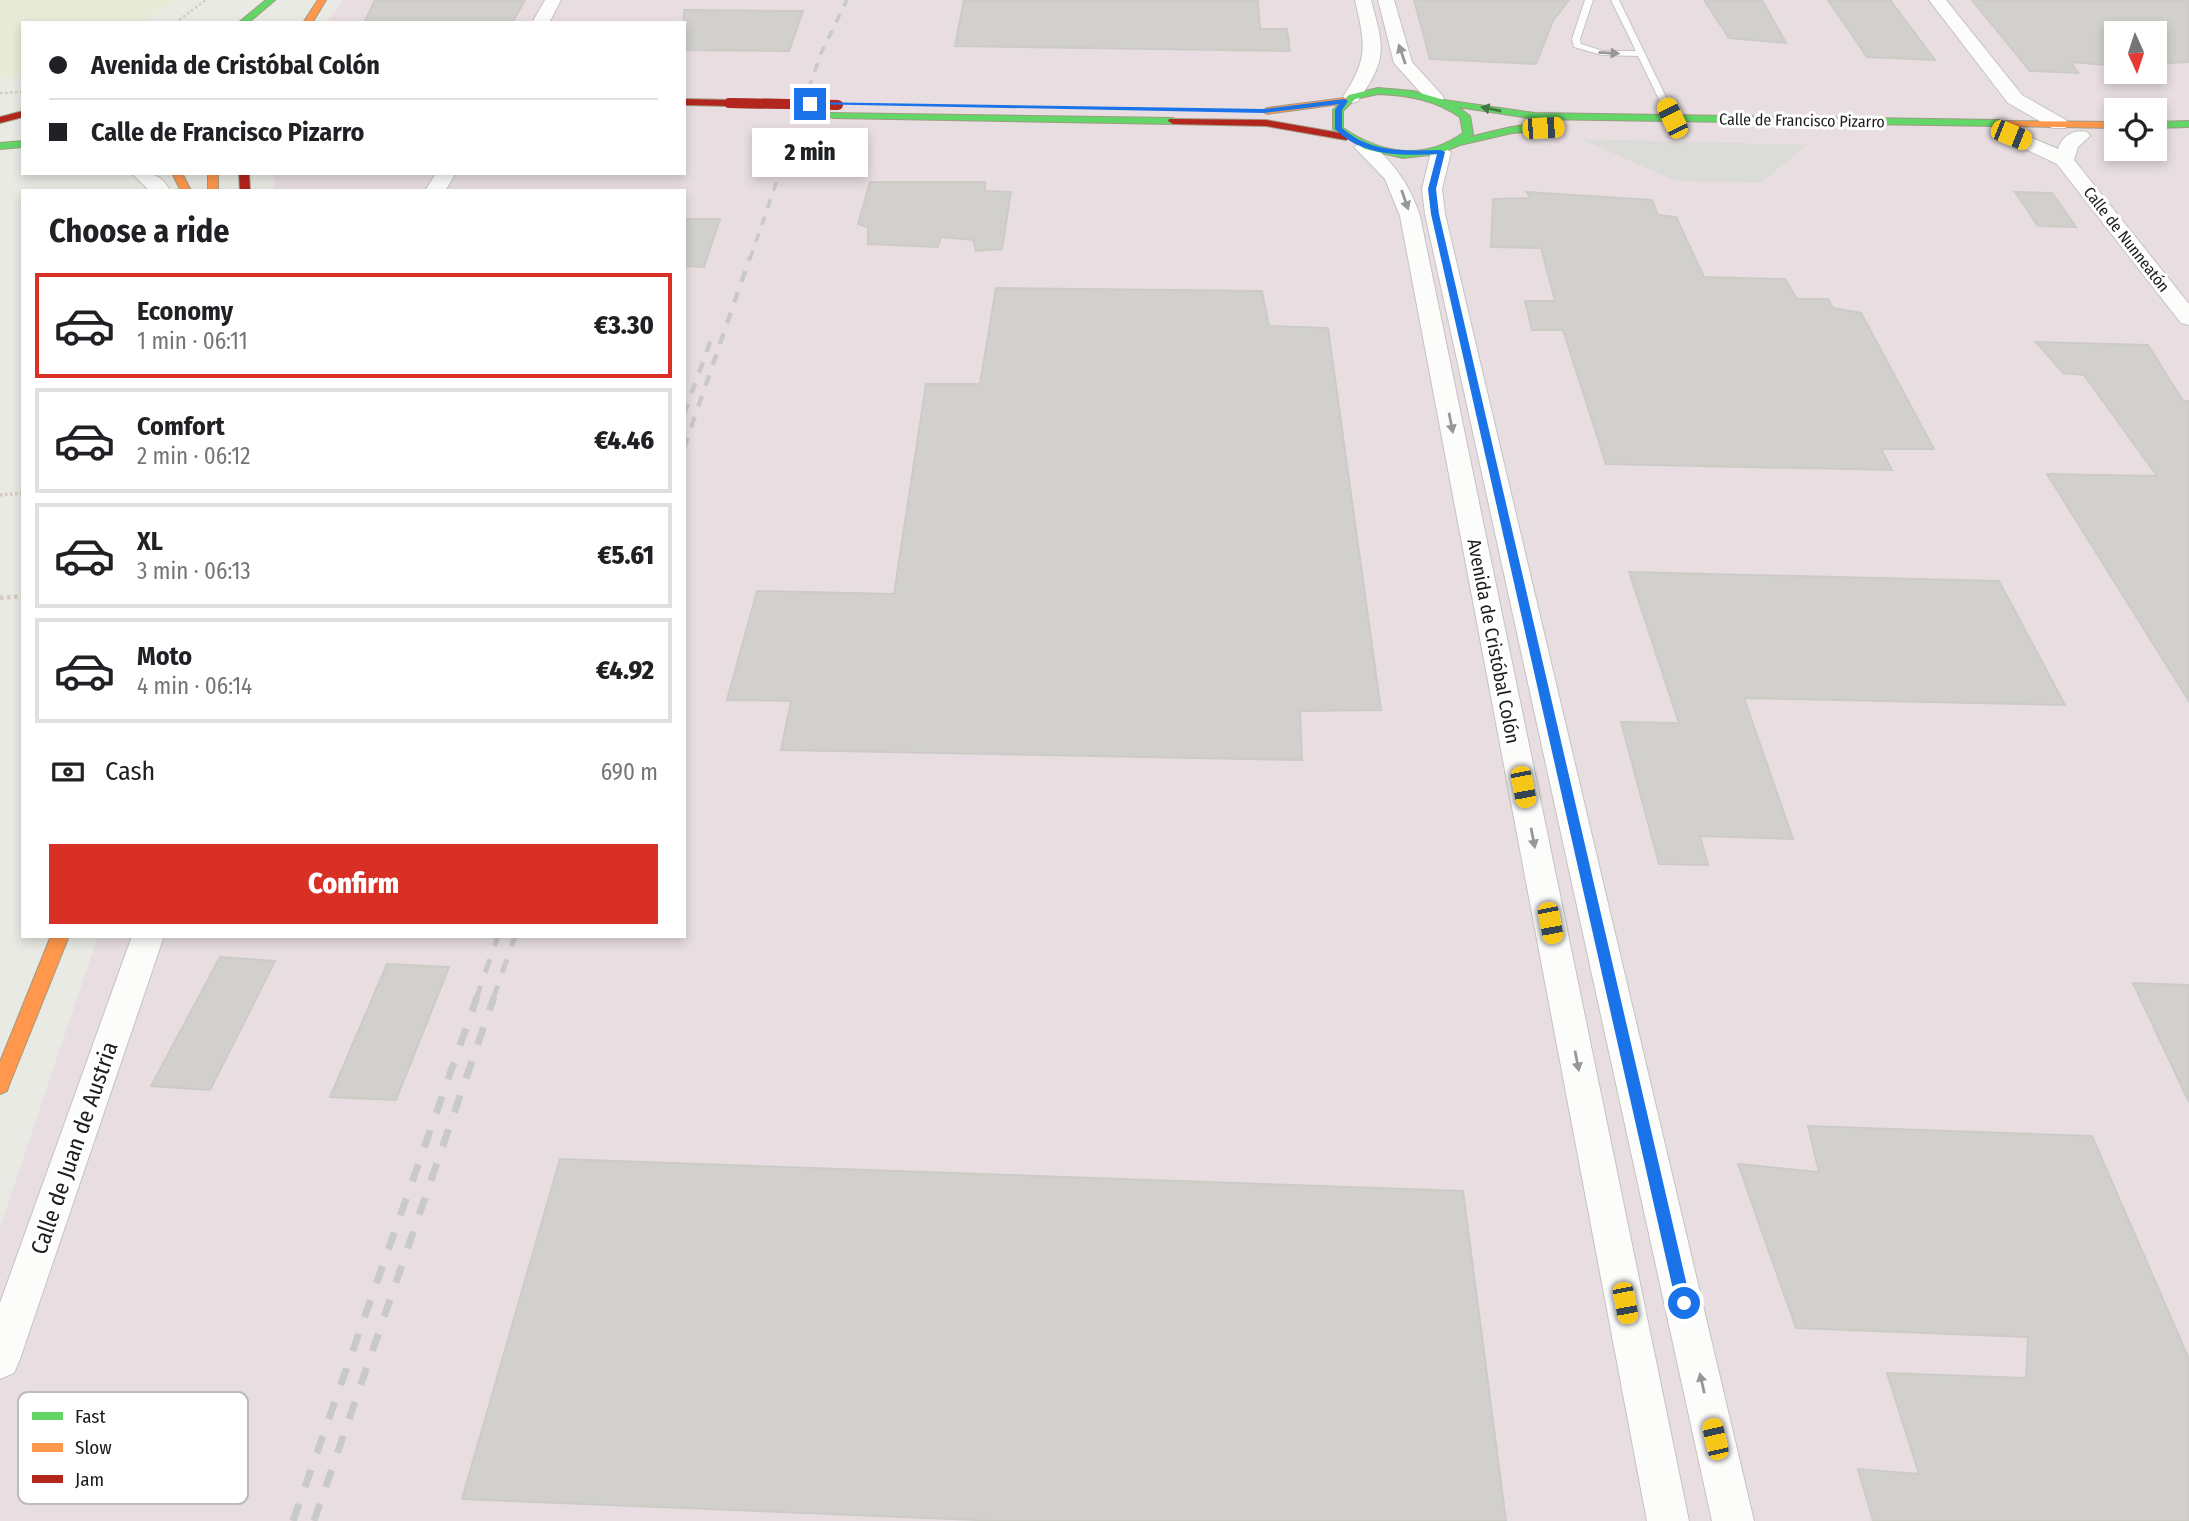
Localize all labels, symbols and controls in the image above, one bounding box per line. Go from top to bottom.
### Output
north arrow [2104,21,2166,84]
map controls [2104,21,2167,161]
one-way arrow [1396,43,1406,64]
one-way arrow [1599,48,1621,59]
text: Avenida de Cristóbal Colón [91,50,380,81]
route end [794,88,826,120]
car [1654,95,1691,141]
button: locate [2104,98,2167,161]
one-way arrow [1480,103,1502,114]
street label: Calle de Francisco Pizarro [1719,110,1885,131]
car [1522,116,1565,140]
text: Calle de Francisco Pizarro [91,117,364,148]
car [1988,117,2035,153]
callout: 2 min [752,128,868,178]
text: 2 min [785,138,835,166]
street label: Calle de Nunneatón [2080,183,2174,296]
one-way arrow [1400,190,1411,211]
text: Choose a ride [49,212,230,250]
icon: car [53,294,116,357]
text: Economy [137,296,233,327]
text: €3.30 [594,310,654,341]
text: 1 min · 06:11 [137,327,248,355]
icon: car [53,409,116,472]
text: Comfort [137,411,225,442]
one-way arrow [1445,412,1456,434]
text: €4.46 [594,425,654,456]
text: 2 min · 06:12 [137,442,250,470]
icon: car [53,524,116,587]
text: XL [137,526,163,557]
street label: Avenida de Cristóbal Colón [1462,537,1525,745]
text: €5.61 [597,540,654,571]
text: 3 min · 06:13 [137,557,251,585]
icon: car [53,639,116,702]
text: Moto [137,641,192,672]
text: €4.92 [596,655,654,686]
text: 4 min · 06:14 [137,672,252,700]
icon: cash [49,753,87,791]
text: Cash [105,756,155,787]
text: 690 m [601,758,658,786]
car [1509,764,1538,810]
one-way arrow [1528,827,1539,849]
button: Confirm [49,844,658,924]
car [1536,900,1565,946]
street label: Calle de Juan de Austria [24,1038,124,1258]
one-way arrow [1572,1050,1583,1072]
car [1611,1280,1640,1326]
route start [1668,1287,1700,1319]
one-way arrow [1696,1372,1707,1394]
legend [18,1392,248,1504]
text: Fast [75,1405,106,1428]
car [1701,1416,1730,1462]
text: Slow [75,1436,112,1459]
text: Jam [75,1468,104,1491]

